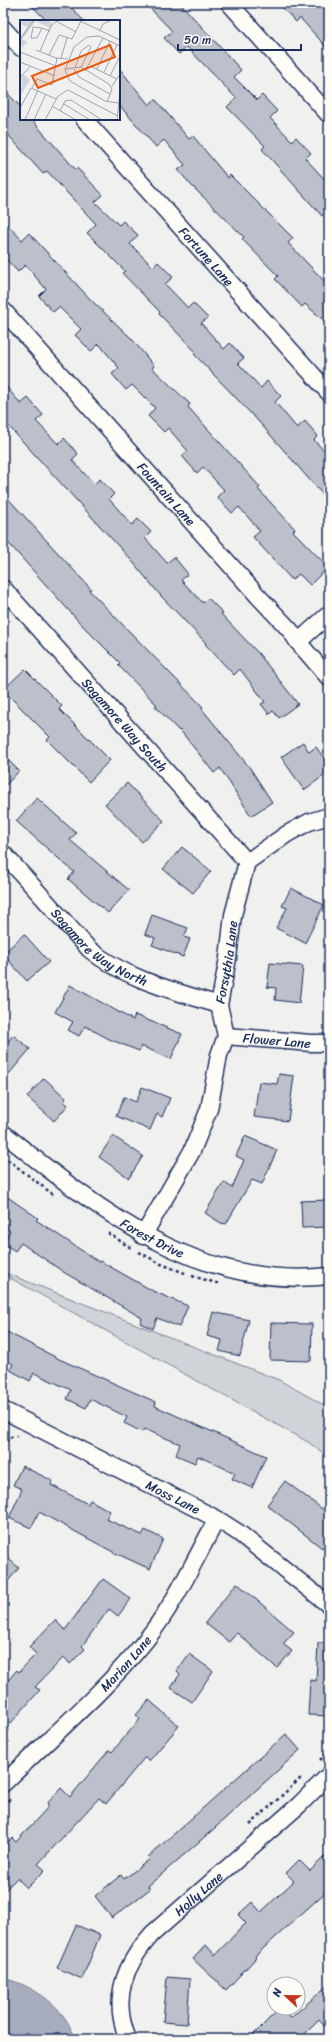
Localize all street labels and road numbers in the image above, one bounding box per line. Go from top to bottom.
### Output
street label: Fortune Lane [173,221,240,292]
street label: Fountain Lane [131,457,201,531]
street label: Sagamore Way South [76,672,173,778]
street label: Sagamore Way North [45,903,151,993]
street label: Forsythia Lane [209,919,244,1006]
street label: Flower Lane [242,1026,312,1055]
street label: Forest Drive [116,1212,188,1265]
street label: Moss Lane [142,1474,204,1521]
street label: Marian Lane [94,1630,158,1697]
street label: Holly Lane [169,1866,228,1922]

